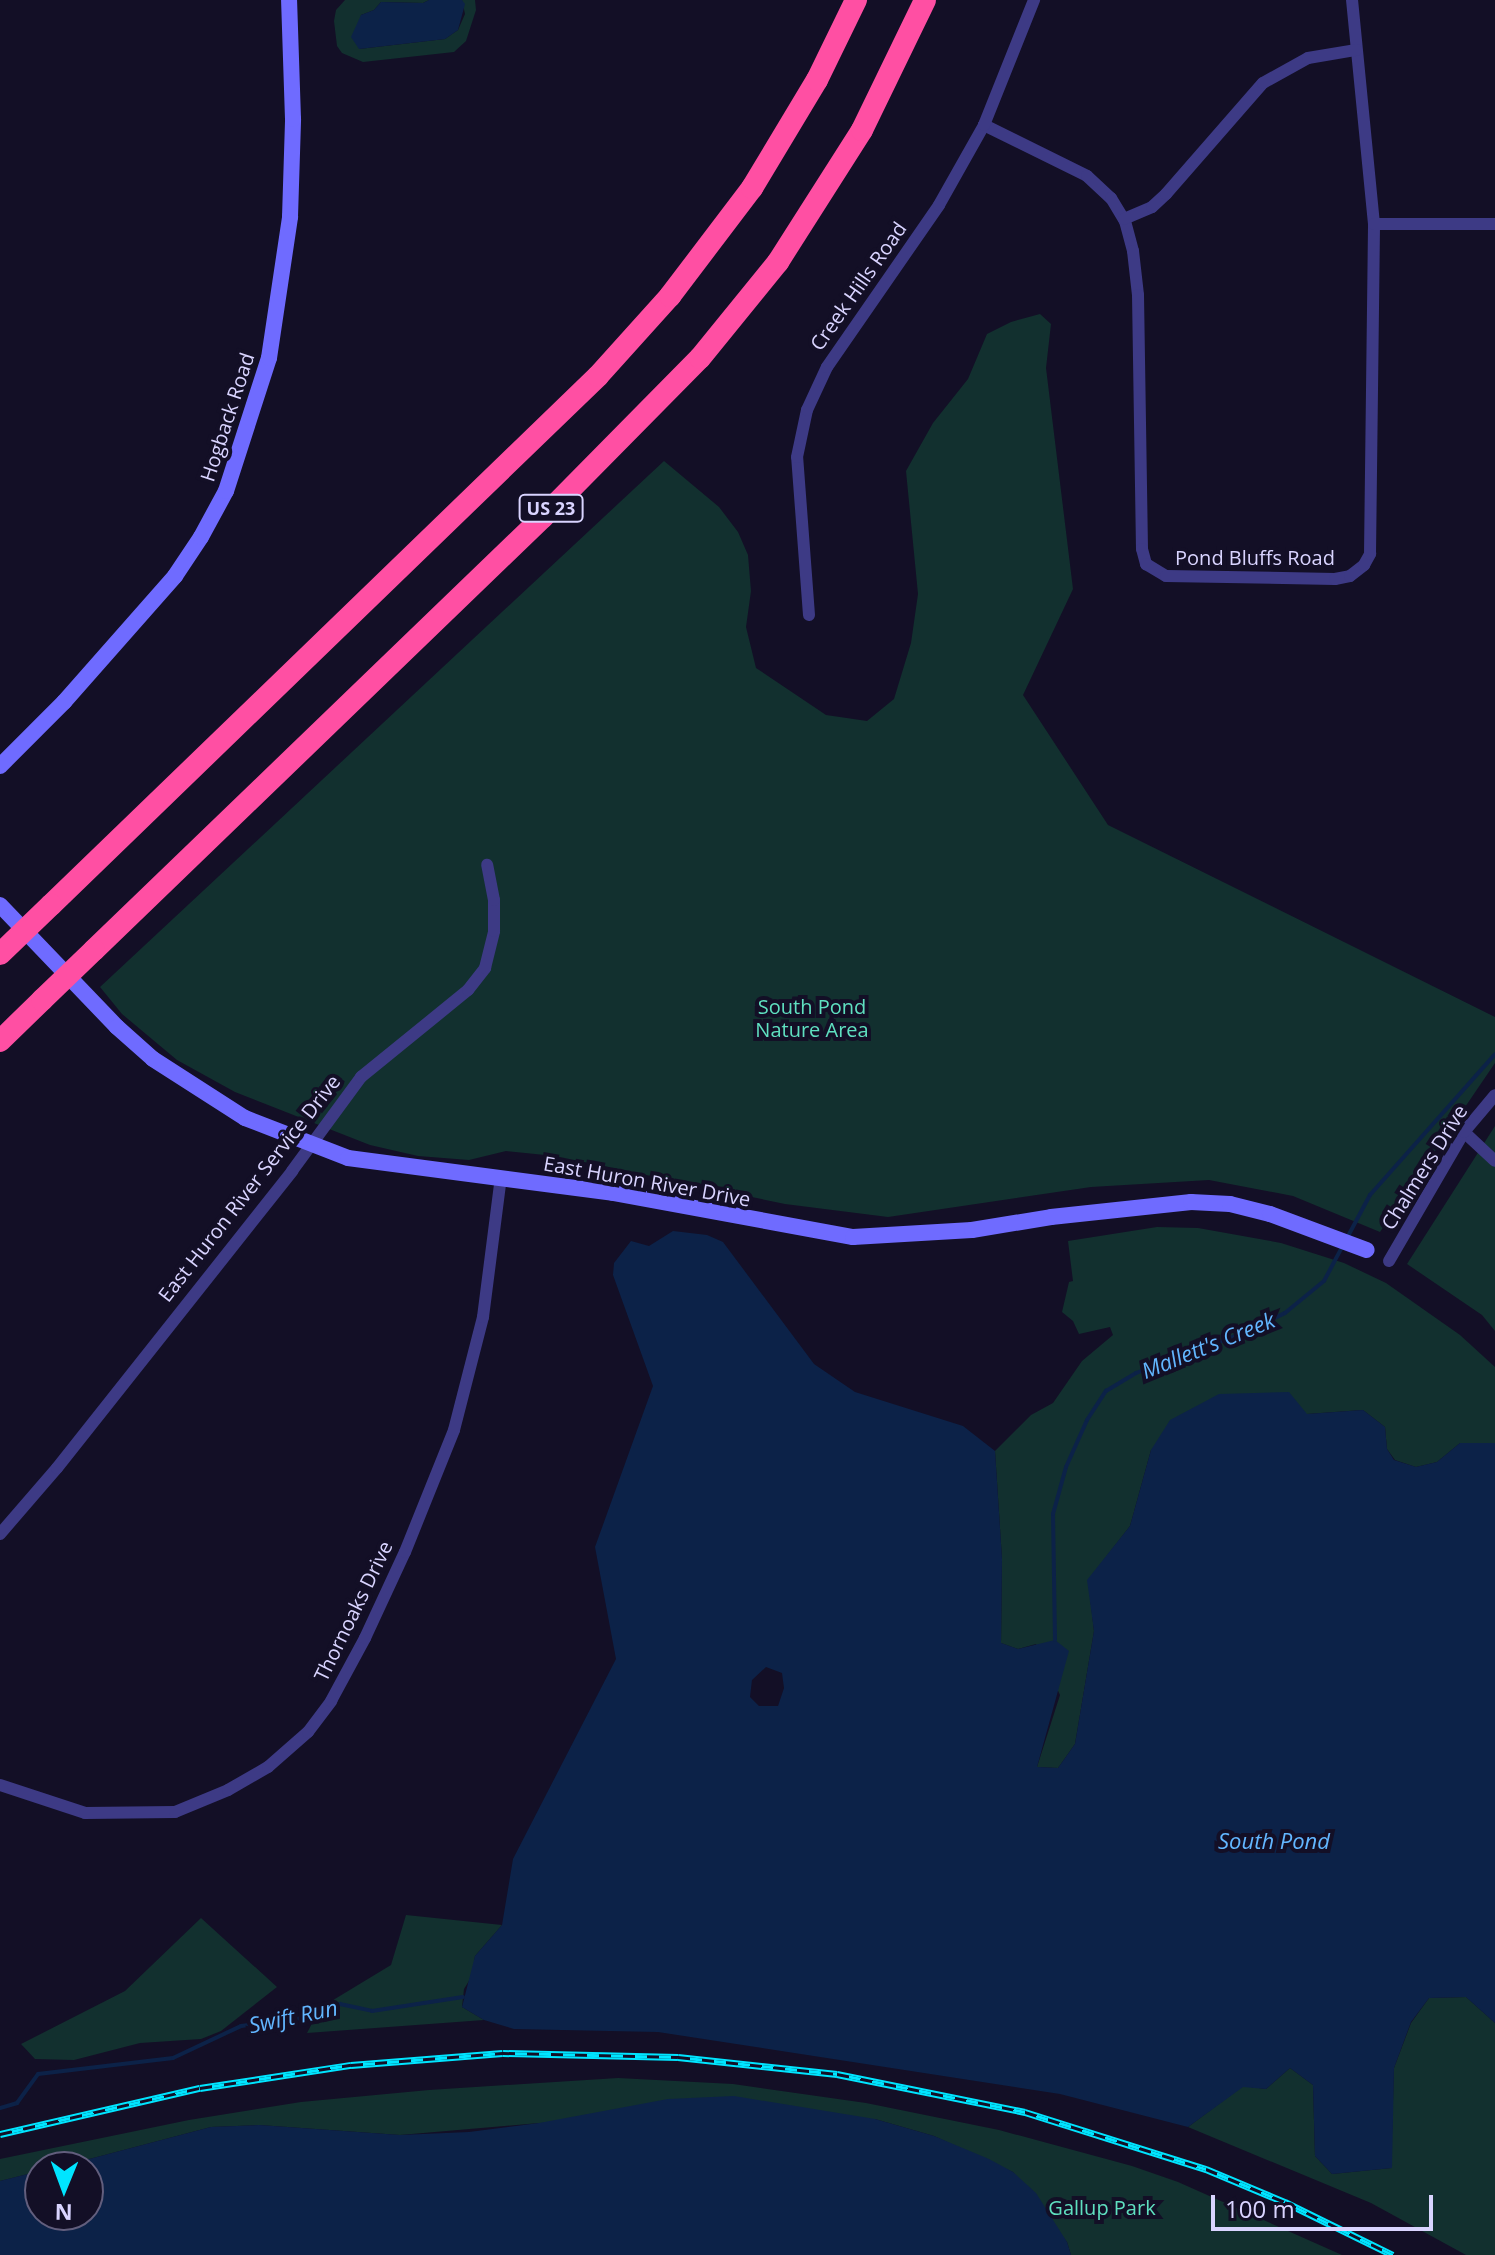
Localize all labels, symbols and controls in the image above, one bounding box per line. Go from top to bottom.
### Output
street label: Creek Hills Road [805,217,911,355]
street label: Hogback Road [195,350,259,484]
road number: US 23 [517,494,585,522]
street label: Pond Bluffs Road [1175,545,1335,569]
park label: South Pond Nature Area [755,995,869,1042]
street label: East Huron River Service Drive [153,1070,345,1306]
street label: Chalmers Drive [1376,1100,1472,1234]
street label: East Huron River Drive [542,1151,752,1211]
water label: Mallett's Creek [1137,1306,1279,1384]
street label: Thornoaks Drive [309,1537,397,1685]
water label: South Pond [1218,1828,1330,1854]
water label: Swift Run [246,1994,340,2038]
north arrow [24,2151,104,2231]
scale bar [1215,2179,1437,2229]
text: 100 m [1225,2192,1295,2225]
park label: Gallup Park [1048,2195,1156,2219]
text: N [54,2198,73,2228]

